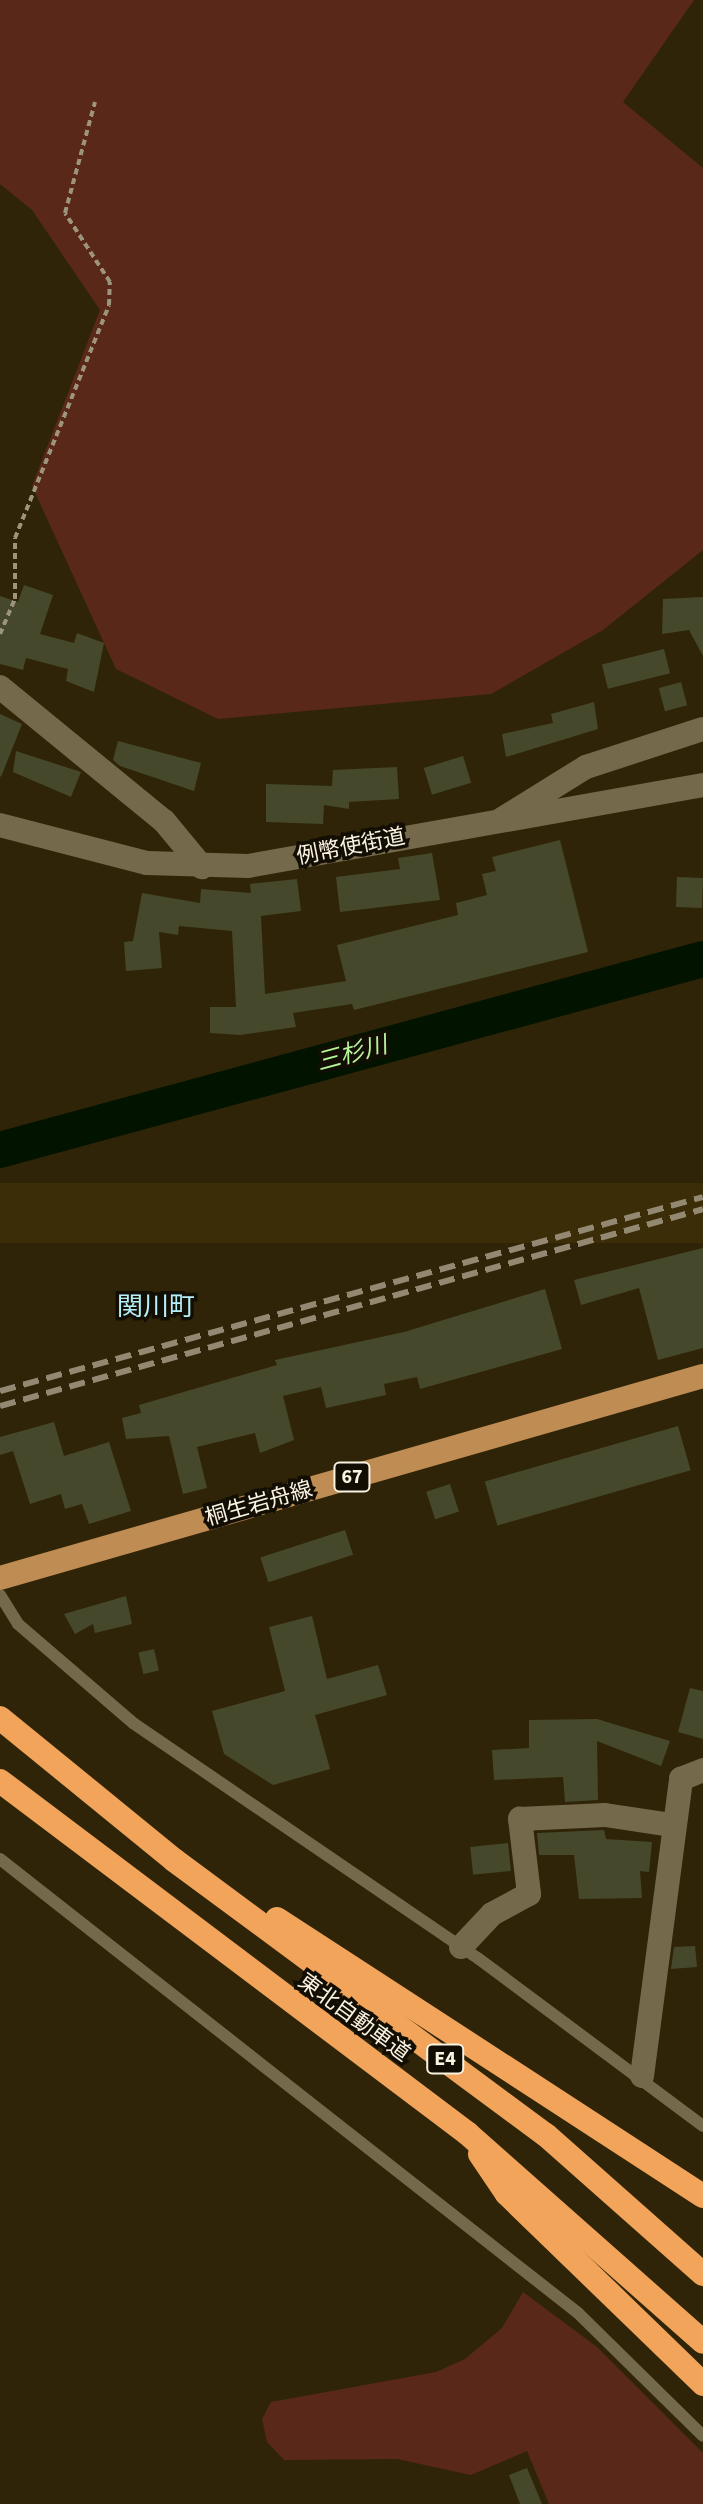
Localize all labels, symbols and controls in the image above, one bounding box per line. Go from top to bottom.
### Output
street label: 例幣使街道 [294,824,408,870]
water label: 三杉川 [313,1031,391,1077]
district label: 関川町 [117,1291,195,1323]
road number: 67 [332,1461,372,1493]
street label: 桐生岩舟線 [202,1476,316,1532]
street label: 東北自動車道 [293,1969,415,2067]
road number: E4 [425,2043,465,2075]

